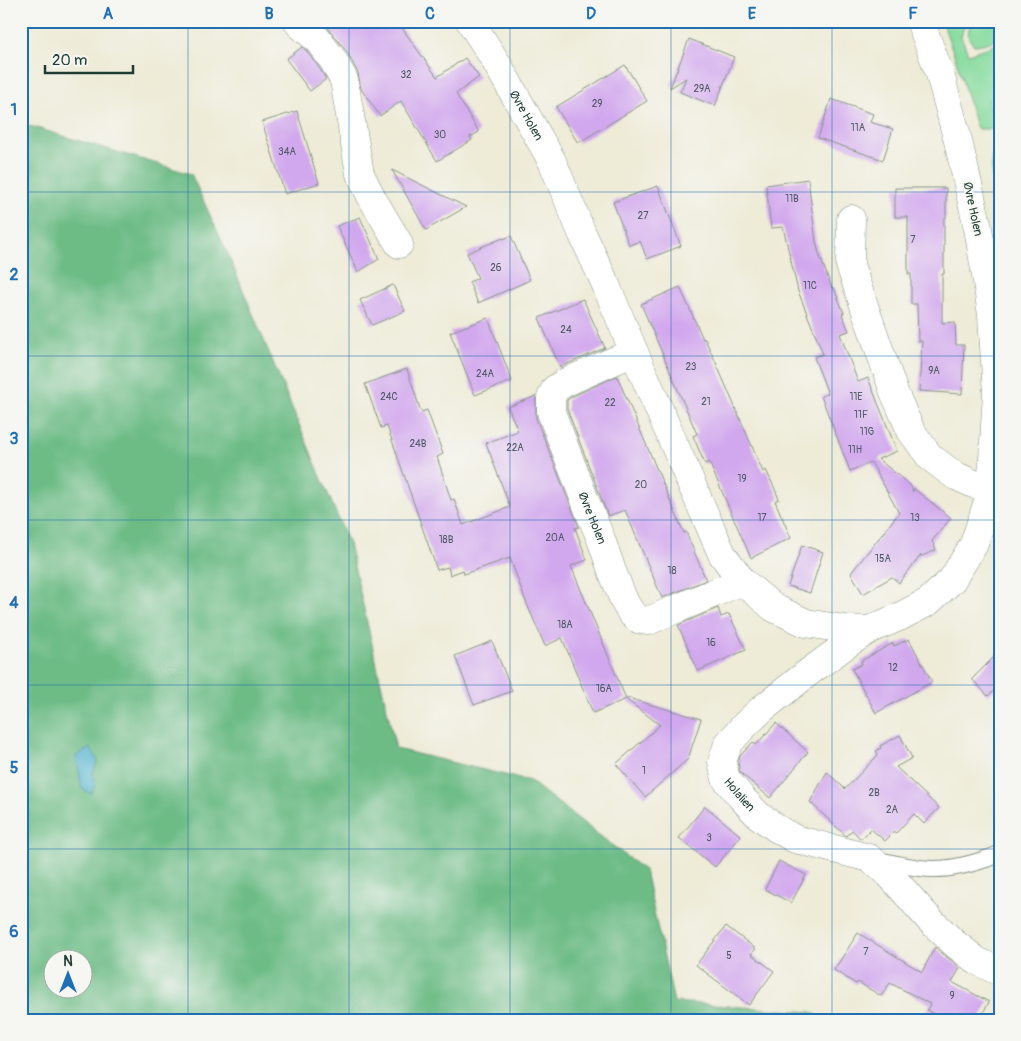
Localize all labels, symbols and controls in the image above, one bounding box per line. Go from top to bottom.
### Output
text: A [103,4,114,24]
text: B [264,4,274,24]
text: C [425,4,435,24]
text: D [586,4,596,24]
text: E [748,4,757,24]
text: F [908,4,918,24]
scale bar [45,42,132,74]
text: 20 m [52,51,87,70]
house number: 32 [400,69,412,81]
house number: 29A [693,83,711,95]
street label: Øvre Holen [506,88,546,144]
house number: 29 [592,98,602,110]
text: 1 [11,100,17,120]
house number: 11A [851,122,866,134]
house number: 30 [434,129,446,141]
house number: 34A [278,146,296,158]
street label: Øvre Holen [959,181,986,238]
house number: 11B [785,193,799,205]
house number: 27 [638,210,649,222]
house number: 7 [910,234,916,246]
house number: 26 [490,262,502,274]
text: 2 [10,265,19,285]
house number: 11C [803,280,817,292]
house number: 24 [560,324,572,336]
house number: 23 [686,361,697,373]
house number: 9A [928,365,940,377]
house number: 24A [476,368,494,380]
house number: 24C [380,391,398,403]
house number: 11E [849,391,863,403]
house number: 21 [701,396,711,408]
house number: 22 [604,397,616,409]
house number: 11F [854,409,868,421]
house number: 11G [860,426,875,438]
text: 3 [10,429,19,449]
house number: 24B [409,438,427,450]
house number: 22A [506,442,524,454]
house number: 11H [848,444,862,456]
house number: 19 [737,473,747,485]
house number: 20 [635,479,647,491]
street label: Øvre Holen [575,490,609,546]
house number: 17 [757,512,767,524]
house number: 13 [910,512,920,524]
house number: 20A [546,532,565,544]
house number: 18B [439,534,454,546]
house number: 15A [875,553,891,565]
house number: 18 [668,565,676,577]
text: 4 [9,593,19,613]
house number: 18A [557,619,573,631]
house number: 16 [706,637,716,649]
house number: 12 [888,662,898,674]
house number: 16A [596,683,613,695]
text: 5 [10,758,19,778]
house number: 1 [642,765,646,777]
street label: Holalien [720,775,758,815]
house number: 2B [868,787,880,799]
house number: 2A [886,804,899,816]
house number: 3 [706,832,712,844]
text: 6 [9,922,19,942]
house number: 7 [863,946,869,958]
north arrow [42,948,92,998]
house number: 5 [726,950,732,962]
text: N [63,953,73,970]
house number: 9 [949,990,955,1002]

